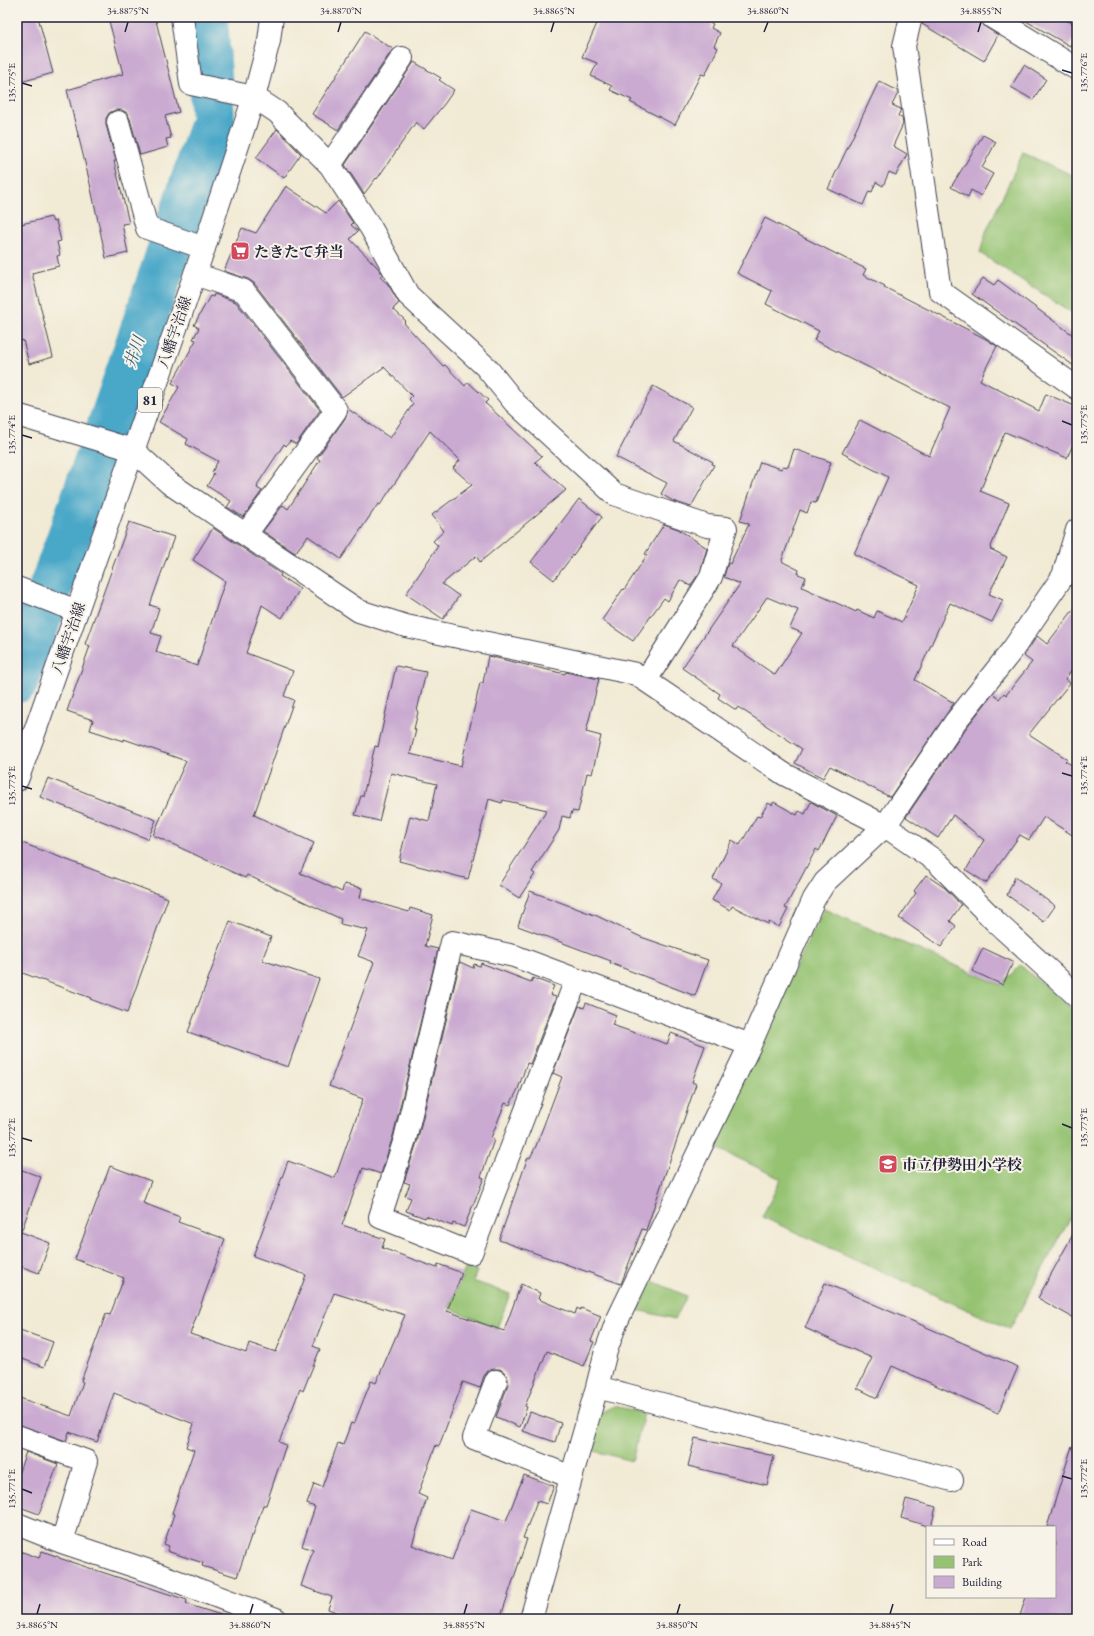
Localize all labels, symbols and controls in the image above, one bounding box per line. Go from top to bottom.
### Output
text: 34.8875°N [107,4,149,17]
text: 34.8870°N [320,4,362,17]
text: 34.8865°N [533,4,575,17]
text: 34.8860°N [747,4,789,17]
text: 34.8855°N [960,4,1002,17]
text: 135.776°E [1077,53,1090,93]
text: 135.775°E [5,63,18,103]
supermarket icon: たきたて弁当 [229,240,251,262]
place label: たきたて弁当 [254,242,344,261]
street label: 八幡宇治線 [153,293,195,371]
water label: 井川 [119,332,150,371]
road number: 81 [138,388,162,412]
text: 135.775°E [1077,405,1090,445]
text: 135.774°E [5,415,18,455]
street label: 八幡宇治線 [47,599,89,677]
text: 135.774°E [1077,756,1090,796]
text: 135.773°E [5,766,18,806]
text: 135.773°E [1077,1108,1090,1148]
text: 135.772°E [5,1118,18,1158]
school or university icon: 市立伊勢田小学校 [877,1153,899,1175]
place label: 市立伊勢田小学校 [902,1155,1022,1174]
text: 135.772°E [1077,1459,1090,1499]
text: 135.771°E [5,1469,18,1509]
legend [926,1526,1056,1598]
text: Road [962,1534,988,1550]
text: Park [962,1554,983,1570]
text: Building [962,1574,1003,1590]
text: 34.8865°N [16,1618,58,1631]
text: 34.8860°N [229,1618,271,1631]
text: 34.8855°N [443,1618,485,1631]
text: 34.8850°N [656,1618,698,1631]
text: 34.8845°N [869,1618,911,1631]

